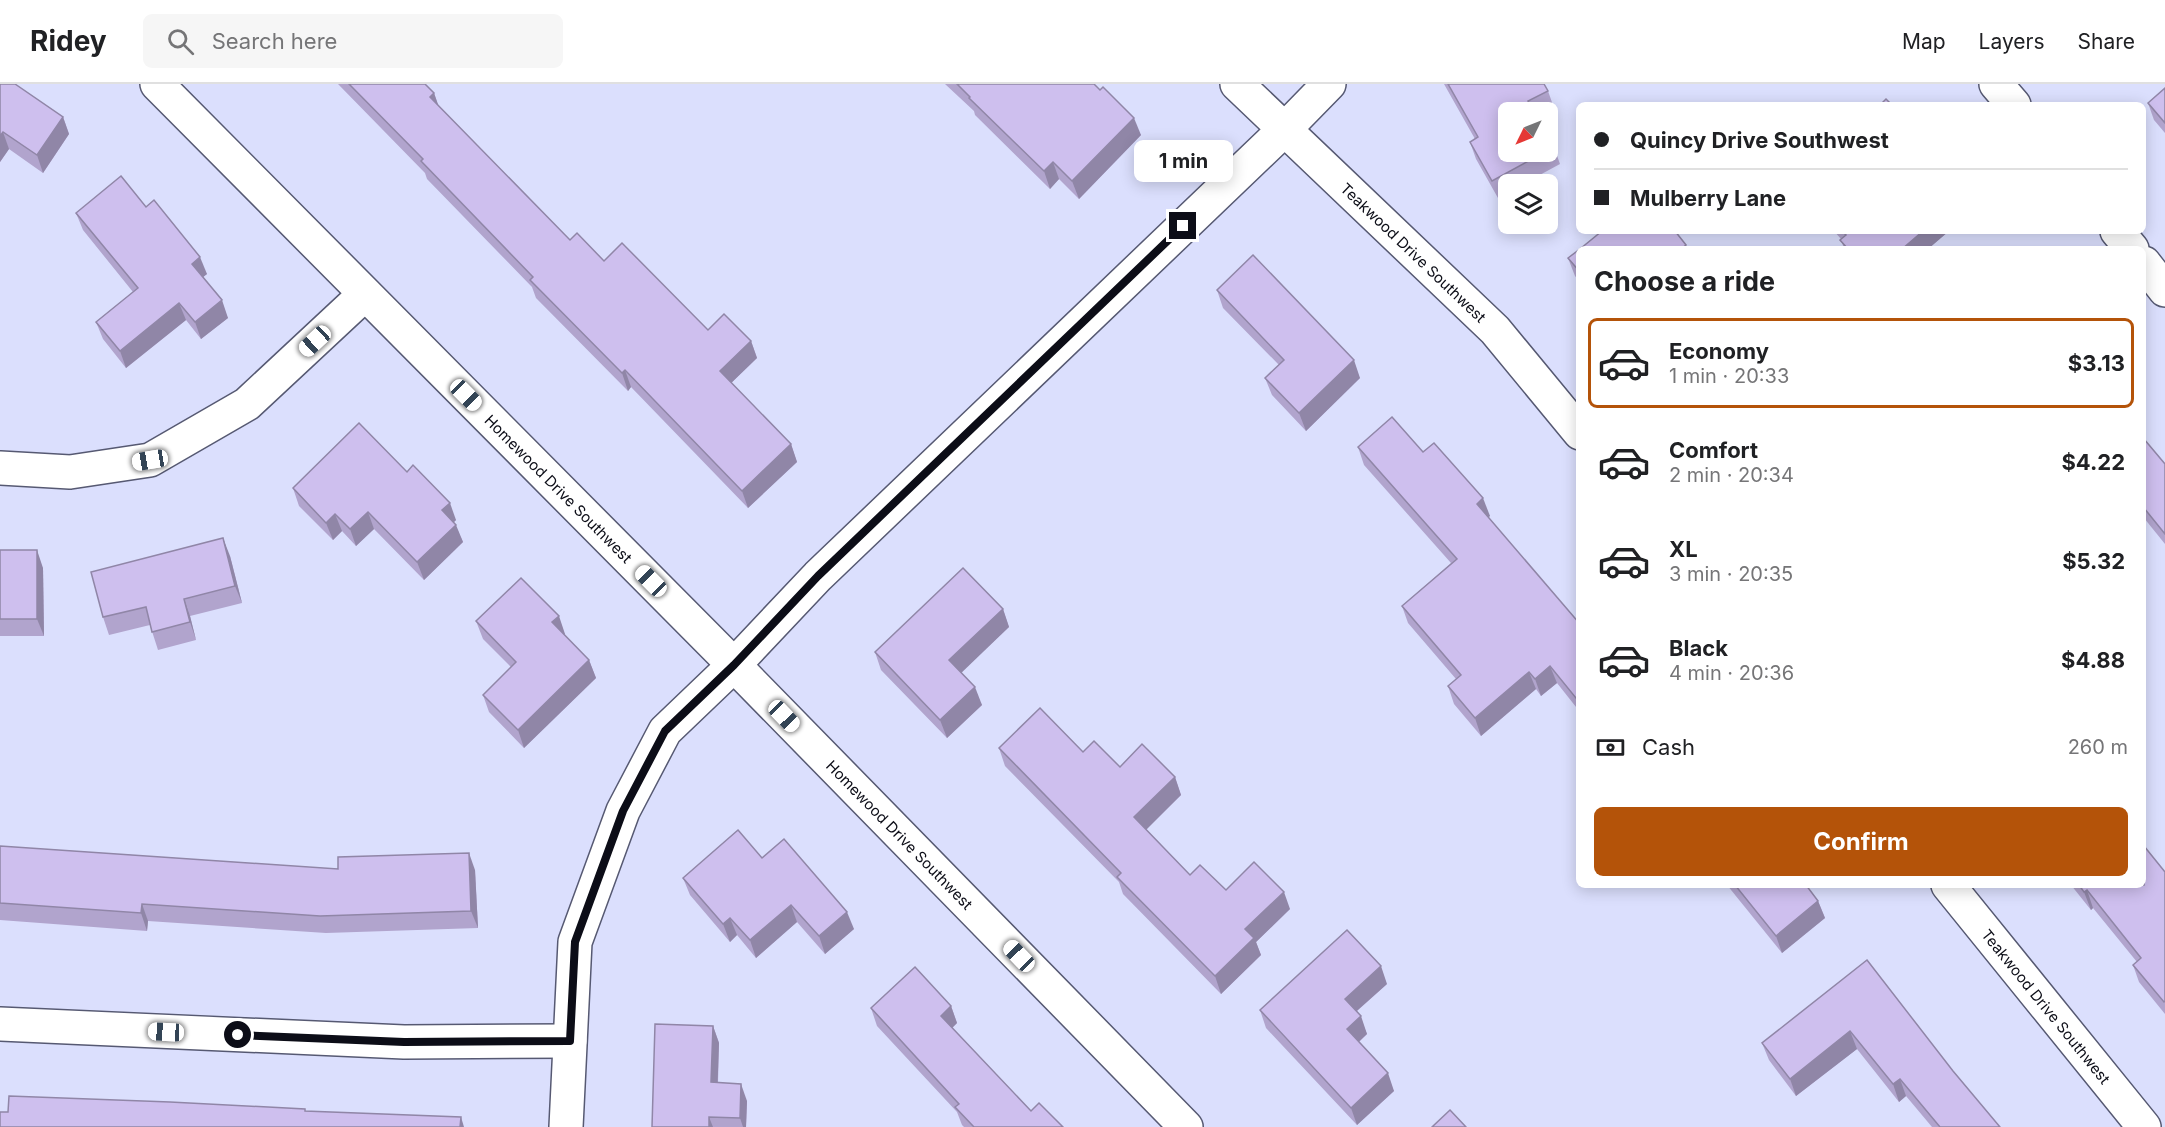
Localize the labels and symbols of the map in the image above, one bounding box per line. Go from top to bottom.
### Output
north arrow [1498,102,1558,162]
callout: 1 min [1134,139,1232,181]
street label: Teakwood Drive Southwest [1337,179,1490,326]
route end [1169,212,1196,239]
car [296,322,334,360]
car [447,376,485,414]
street label: Homewood Drive Southwest [481,410,636,567]
car [131,448,169,472]
car [632,562,670,600]
car [765,697,803,735]
street label: Homewood Drive Southwest [823,756,977,913]
street label: Teakwood Drive Southwest [1978,925,2115,1088]
car [1000,937,1038,975]
route start [224,1021,251,1048]
car [148,1022,184,1042]

